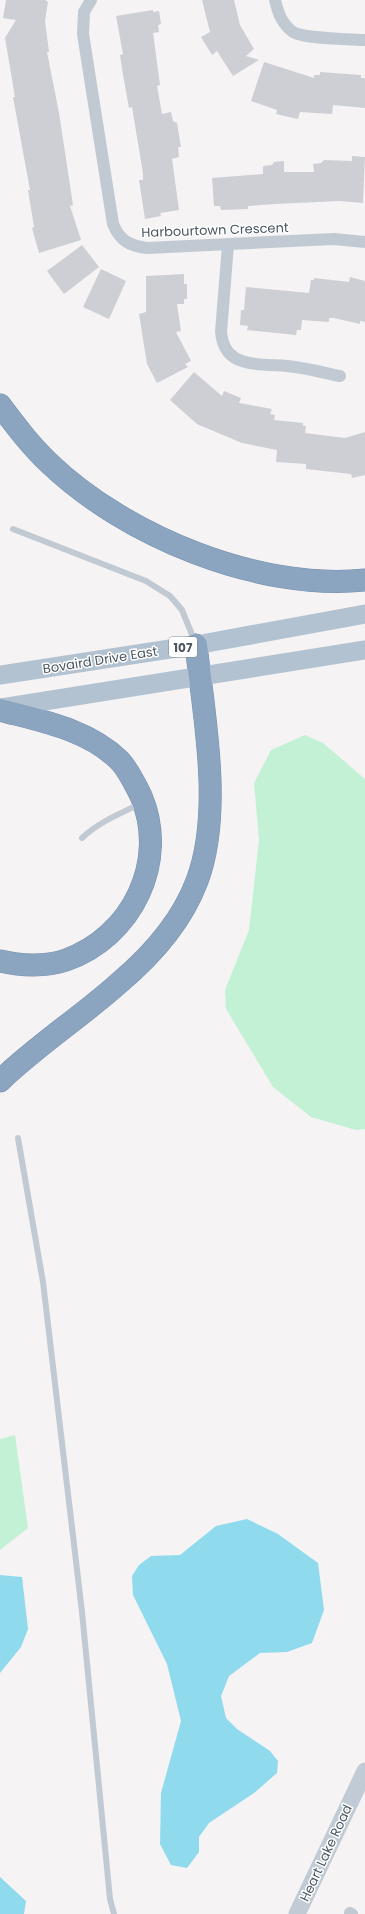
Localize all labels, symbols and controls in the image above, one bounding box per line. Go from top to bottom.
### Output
street label: Harbourtown Crescent [141,218,289,242]
road number: 107 [169,637,197,657]
street label: Bovaird Drive East [41,642,159,678]
street label: Heart Lake Road [295,1801,357,1905]

